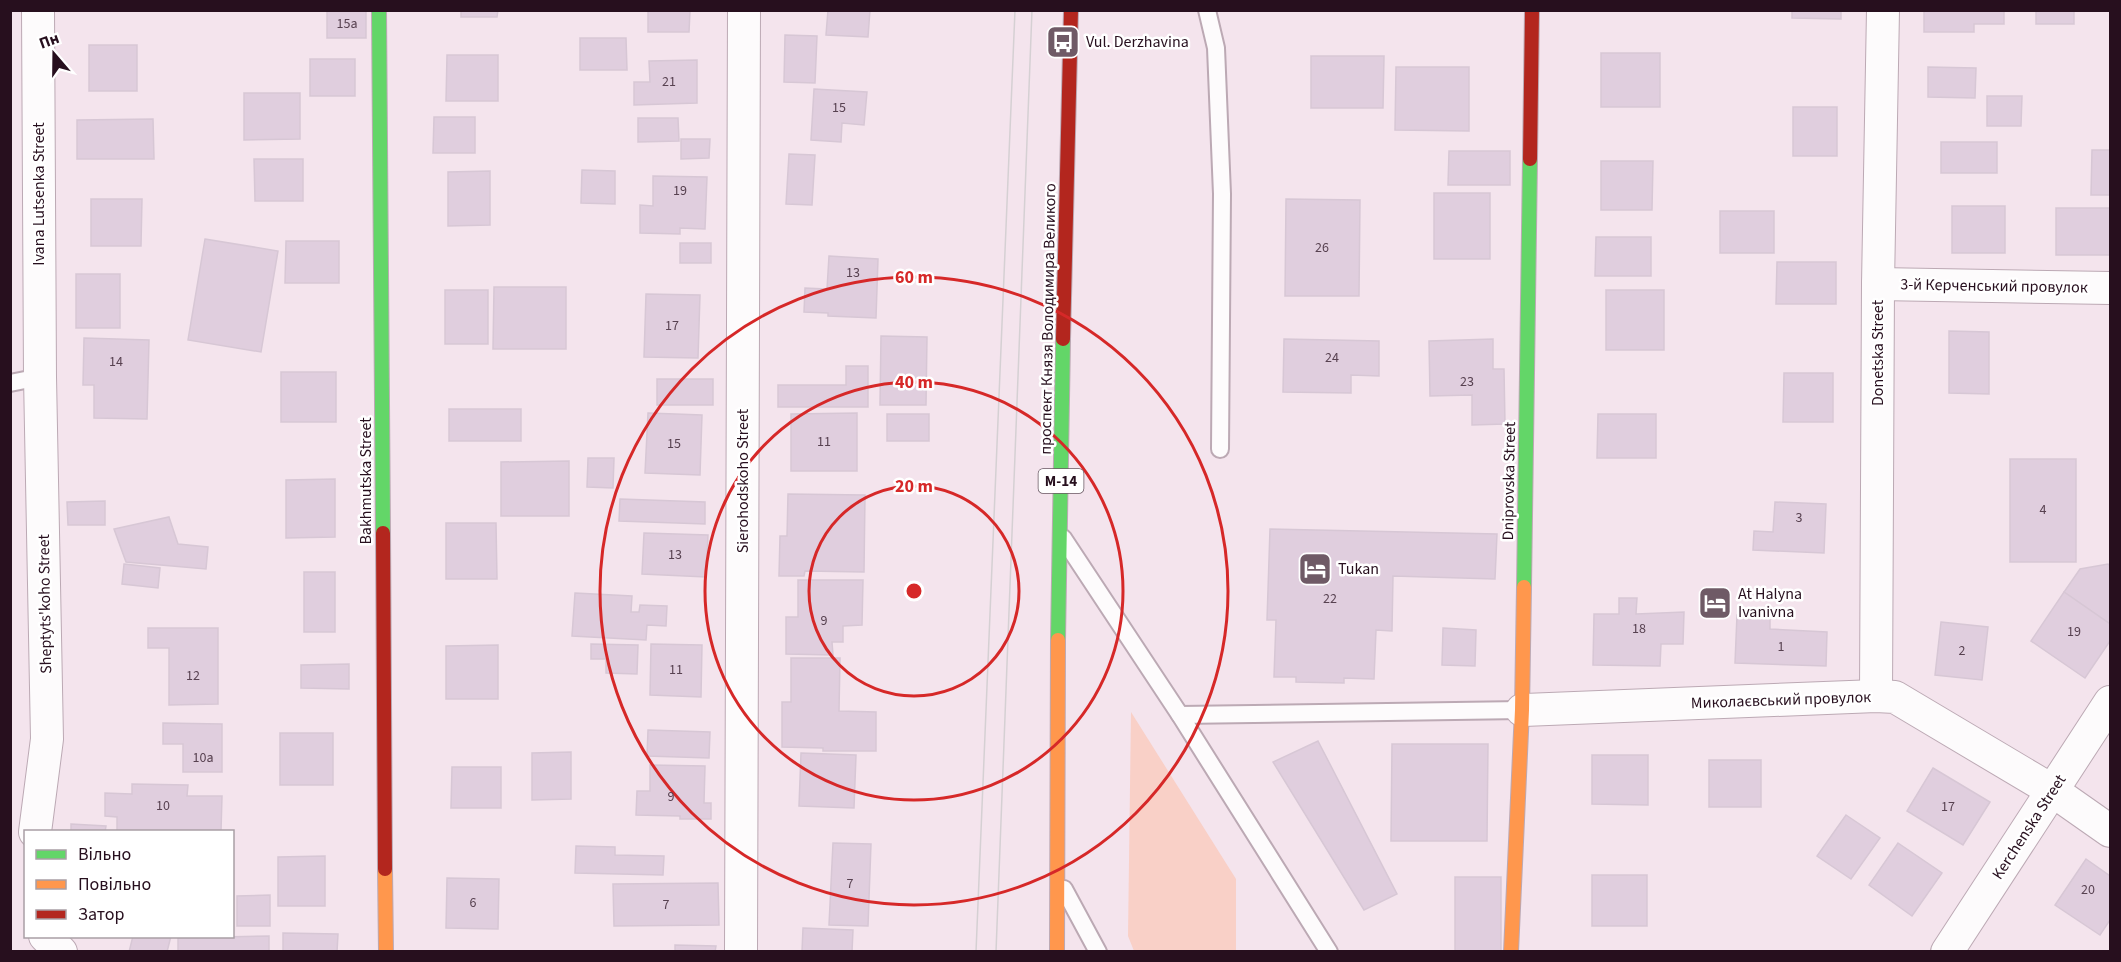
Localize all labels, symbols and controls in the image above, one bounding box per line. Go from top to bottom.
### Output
house number: 15а [337,14,357,34]
north arrow [24,24,84,84]
bus stop icon: Vul. Derzhavina [1045,24,1081,60]
text: Пн [36,27,62,55]
place label: Vul. Derzhavina [1086,31,1189,53]
house number: 21 [662,72,676,92]
house number: 15 [832,98,846,118]
street label: Ivana Lutsenka Street [28,122,50,266]
house number: 19 [673,181,687,201]
street label: проспект Князя Володимира Великого [1035,183,1061,455]
house number: 26 [1315,238,1329,258]
house number: 13 [846,263,860,283]
text: 60 m [895,265,933,290]
street label: 3-й Керченський провулок [1900,273,2088,299]
street label: Donetska Street [1867,299,1889,406]
house number: 17 [665,316,679,336]
house number: 24 [1325,348,1339,368]
house number: 14 [109,352,123,372]
text: 40 m [895,370,933,395]
house number: 23 [1460,372,1474,392]
street label: Sierohodskoho Street [732,408,754,553]
street label: Bakhmutska Street [355,417,377,545]
street label: Dniprovska Street [1497,421,1521,541]
house number: 11 [817,432,831,452]
house number: 15 [667,434,681,454]
road number: М-14 [1038,469,1084,493]
text: 20 m [895,474,933,499]
house number: 4 [2040,500,2047,520]
house number: 3 [1796,508,1803,528]
street label: Sheptyts'koho Street [33,533,57,674]
house number: 13 [668,545,682,565]
hotel icon: Tukan [1297,551,1333,587]
place label: Tukan [1338,558,1379,580]
centre of rings [904,581,924,601]
place label: At Halyna Ivanivna [1738,583,1802,623]
hotel icon: At Halyna Ivanivna [1697,585,1733,621]
house number: 22 [1323,589,1337,609]
house number: 9 [821,611,828,631]
house number: 18 [1632,619,1646,639]
house number: 19 [2067,622,2081,642]
house number: 1 [1778,637,1785,657]
house number: 2 [1959,641,1966,661]
house number: 11 [669,660,683,680]
house number: 12 [186,666,200,686]
street label: Миколаєвський провулок [1691,686,1872,714]
house number: 10а [193,748,213,768]
street label: Kerchenska Street [1987,770,2071,884]
house number: 9 [668,787,675,807]
house number: 10 [156,796,170,816]
house number: 17 [1941,797,1955,817]
legend [24,830,234,938]
text: Вільно [78,842,131,867]
text: Повільно [78,872,151,897]
house number: 7 [847,874,854,894]
house number: 20 [2081,880,2095,900]
house number: 6 [470,893,477,913]
house number: 7 [663,895,670,915]
text: Затор [78,902,125,927]

